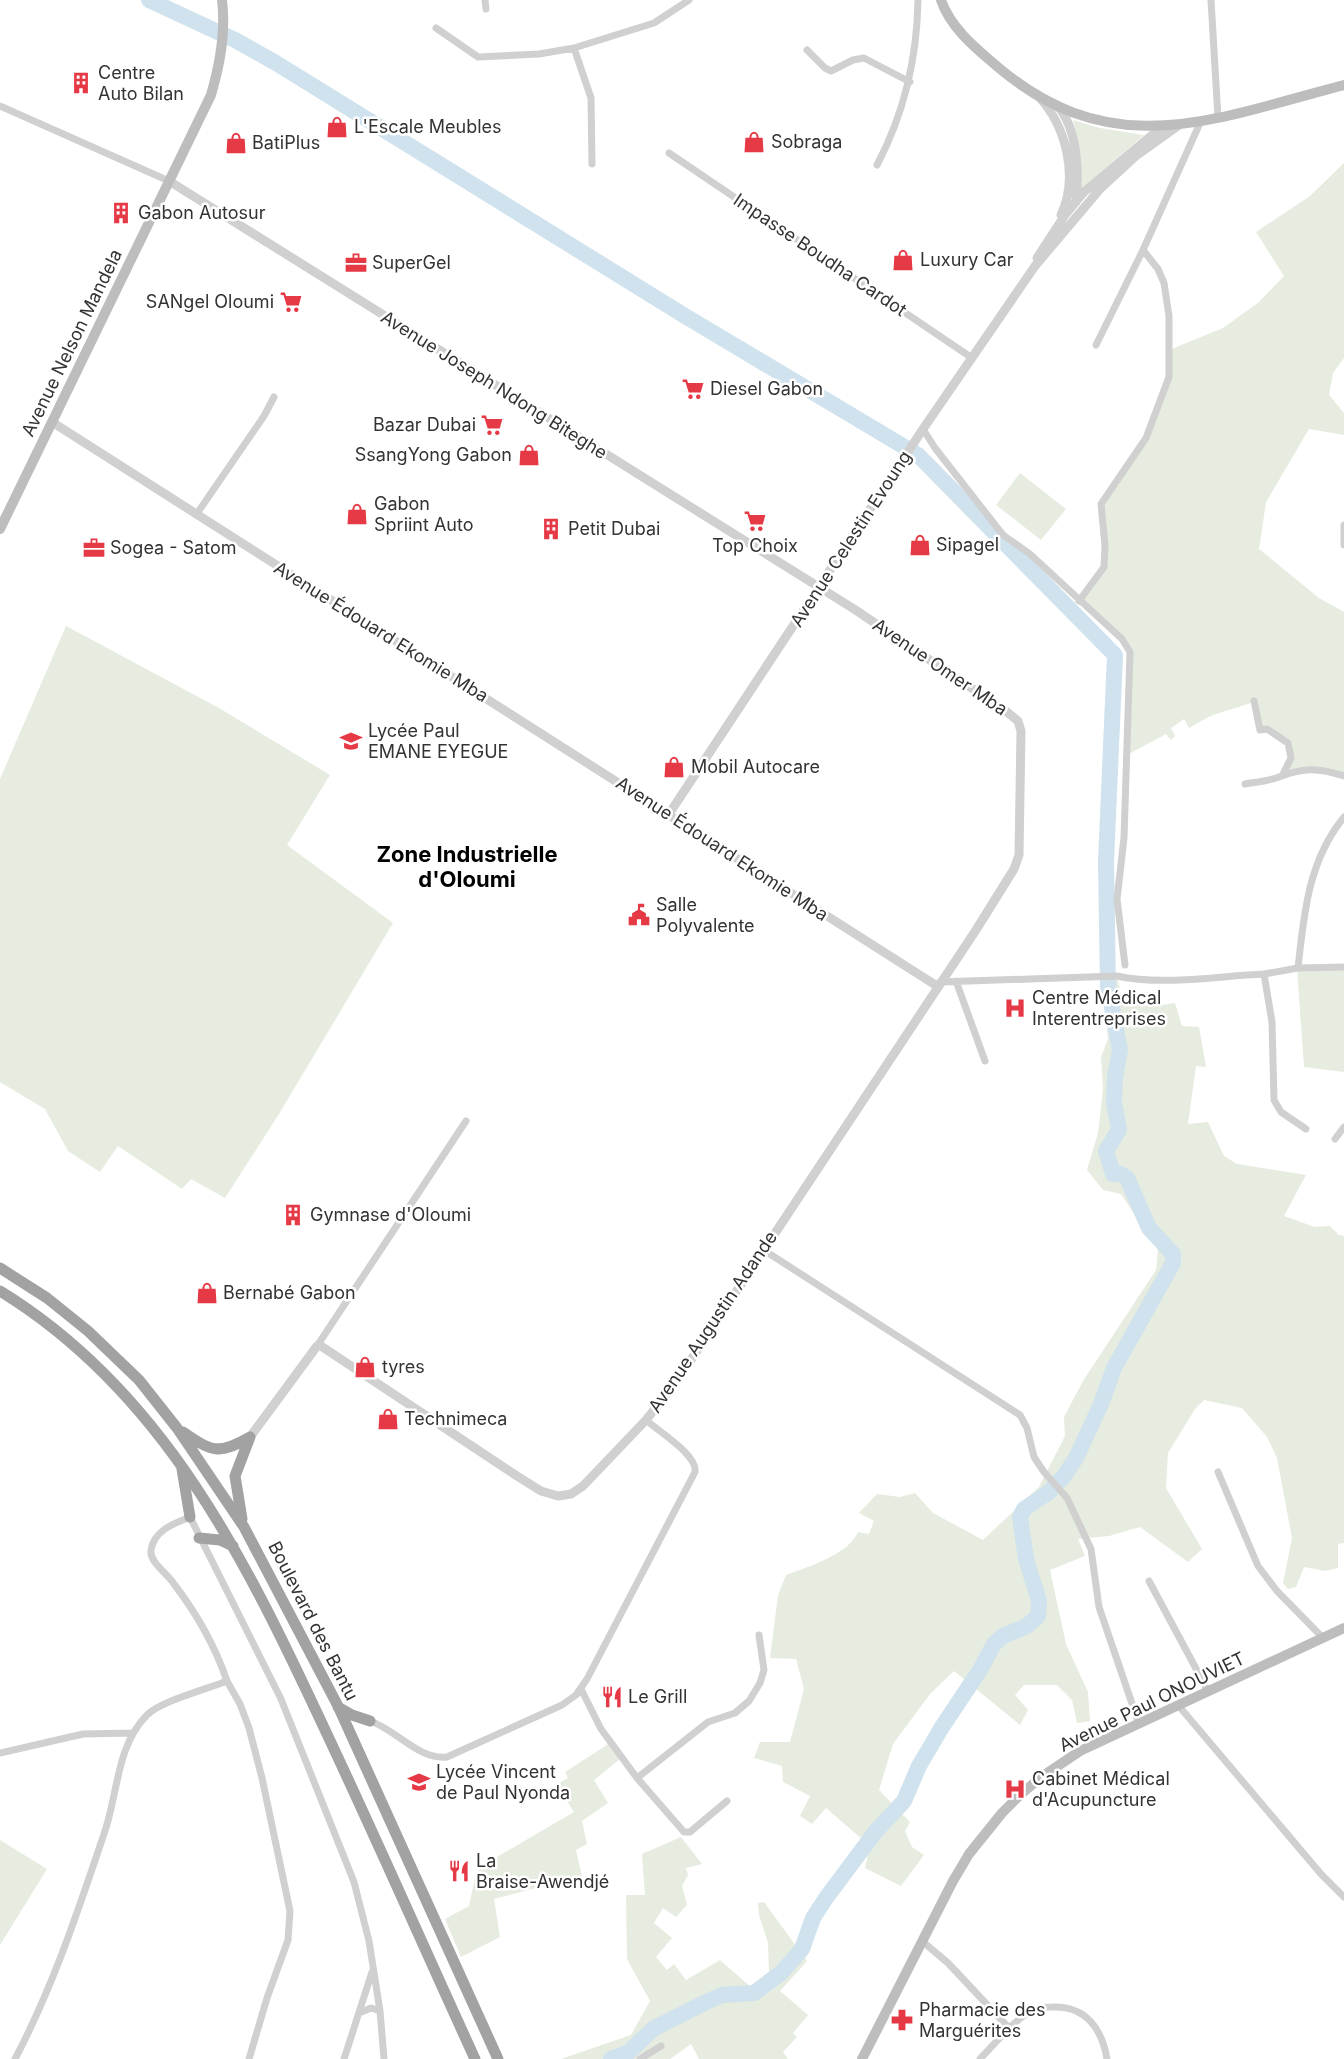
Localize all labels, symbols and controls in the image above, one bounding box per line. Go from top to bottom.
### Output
place label: Centre Auto Bilan [98,62,184,104]
building icon: Centre Auto Bilan [68,70,94,96]
shop icon: L'Escale Meubles [324,114,350,140]
place label: L'Escale Meubles [354,116,502,137]
shop icon: Sobraga [741,129,767,155]
shop icon: BatiPlus [223,130,249,156]
place label: Sobraga [771,131,842,152]
place label: BatiPlus [252,132,320,153]
street label: Impasse Boudha Cardot [730,189,911,320]
building icon: Gabon Autosur [108,200,134,226]
place label: Gabon Autosur [138,202,266,223]
street label: Avenue Nelson Mandela [17,246,126,440]
shop icon: Luxury Car [890,247,916,273]
place label: Luxury Car [920,249,1014,270]
office icon: SuperGel [343,250,369,276]
place label: SuperGel [372,252,451,273]
supermarket icon: SANgel Oloumi [278,289,304,315]
place label: SANgel Oloumi [146,291,274,312]
street label: Avenue Joseph Ndong Biteghe [377,306,611,463]
supermarket icon: Diesel Gabon [680,376,706,402]
place label: Diesel Gabon [710,378,823,399]
supermarket icon: Bazar Dubai [479,412,505,438]
place label: Bazar Dubai [373,414,476,435]
shop icon: SsangYong Gabon [516,442,542,468]
place label: SsangYong Gabon [355,444,512,465]
street label: Avenue Celestin Evoung [786,447,915,631]
place label: Gabon Spriint Auto [374,493,474,535]
shop icon: Gabon Spriint Auto [344,501,370,527]
supermarket icon: Top Choix [742,508,768,534]
building icon: Petit Dubai [538,516,564,542]
place label: Petit Dubai [568,518,660,539]
shop icon: Sipagel [907,532,933,558]
place label: Sipagel [936,534,999,555]
office icon: Sogea - Satom [81,535,107,561]
place label: Top Choix [712,535,798,556]
place label: Sogea - Satom [110,537,237,558]
street label: Avenue Édouard Ekomie Mba [270,556,493,706]
street label: Avenue Omer Mba [869,614,1012,719]
place label: Lycée Paul EMANE EYEGUE [368,720,508,762]
school or university icon: Lycée Paul EMANE EYEGUE [338,728,364,754]
shop icon: Mobil Autocare [661,754,687,780]
place label: Mobil Autocare [691,756,820,777]
street label: Avenue Édouard Ekomie Mba [612,771,833,925]
district label: Zone Industrielle d'Oloumi [376,841,558,892]
place label: Salle Polyvalente [656,894,755,936]
public building icon: Salle Polyvalente [626,902,652,928]
place label: Centre Médical Interentreprises [1032,987,1166,1029]
hospital icon: Centre Médical Interentreprises [1002,995,1028,1021]
building icon: Gymnase d'Oloumi [280,1202,306,1228]
place label: Gymnase d'Oloumi [310,1204,471,1225]
street label: Avenue Augustin Adande [644,1227,781,1416]
shop icon: Bernabé Gabon [194,1280,220,1306]
place label: Bernabé Gabon [223,1282,356,1303]
shop icon: tyres [352,1354,378,1380]
place label: tyres [382,1356,425,1377]
shop icon: Technimeca [375,1406,401,1432]
place label: Technimeca [404,1408,507,1429]
street label: Boulevard des Bantu [264,1538,363,1704]
street label: Avenue Paul ONOUVIET [1055,1647,1248,1756]
restaurant icon: Le Grill [599,1684,625,1710]
place label: Le Grill [628,1686,687,1707]
place label: Lycée Vincent de Paul Nyonda [436,1761,570,1803]
place label: Cabinet Médical d'Acupuncture [1032,1768,1170,1810]
school or university icon: Lycée Vincent de Paul Nyonda [406,1769,432,1795]
hospital icon: Cabinet Médical d'Acupuncture [1002,1776,1028,1802]
place label: La Braise-Awendjé [476,1850,609,1892]
restaurant icon: La Braise-Awendjé [446,1858,472,1884]
place label: Pharmacie des Marguérites [919,1999,1045,2041]
pharmacy icon: Pharmacie des Marguérites [889,2007,915,2033]

